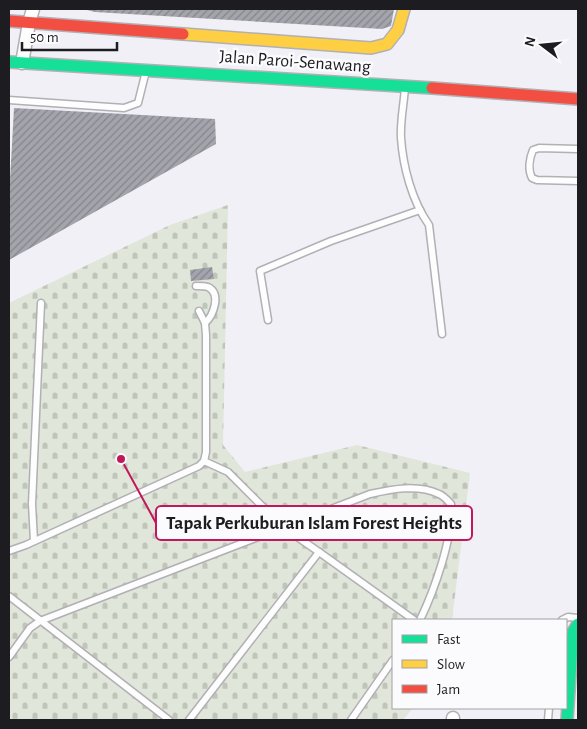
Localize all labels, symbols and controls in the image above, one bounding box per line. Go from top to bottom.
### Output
scale bar [22,20,118,52]
north arrow [517,20,567,70]
text: 50 m [30,30,59,45]
text: N [522,35,539,48]
street label: Jalan Paroi-Senawang [219,48,372,76]
callout: Tapak Perkuburan Islam Forest Heights [156,506,472,540]
text: Tapak Perkuburan Islam Forest Heights [166,514,462,533]
legend [392,619,567,709]
text: Fast [437,632,461,647]
text: Slow [437,657,465,672]
text: Jam [437,682,460,697]

